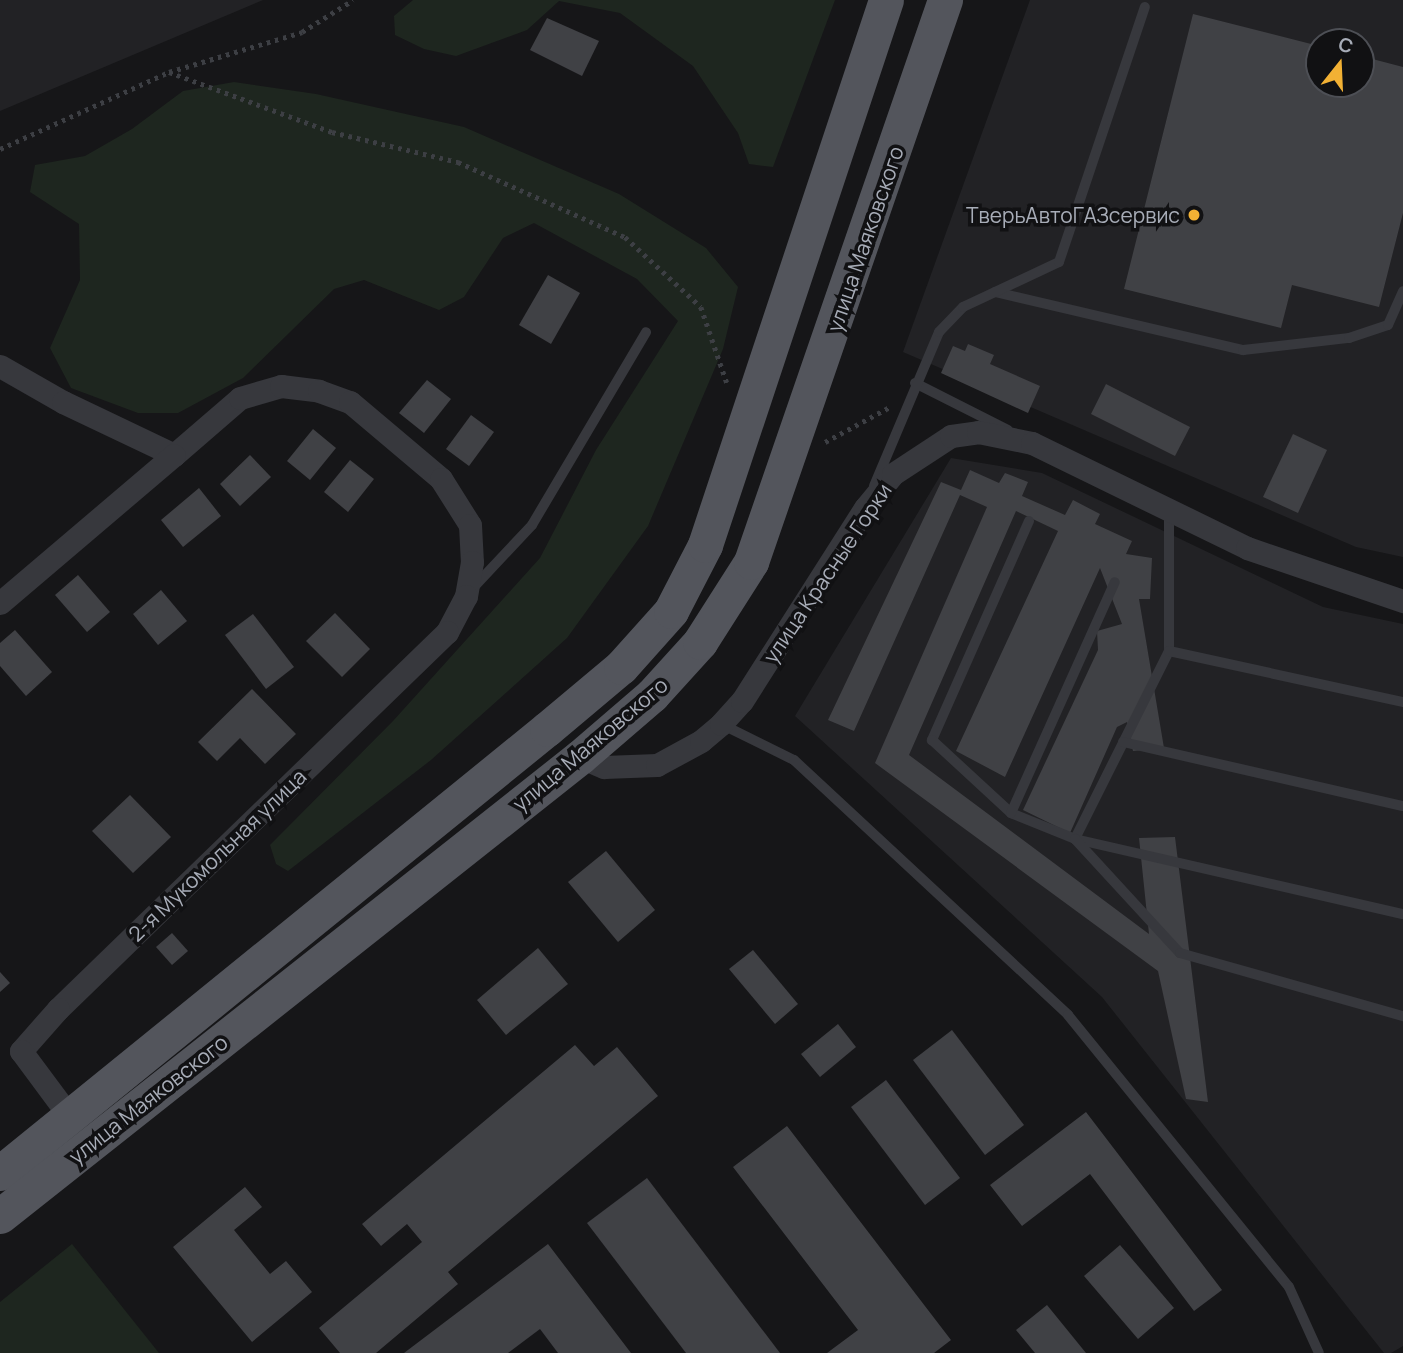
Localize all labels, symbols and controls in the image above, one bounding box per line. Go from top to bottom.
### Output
north arrow [1305,28,1375,98]
text: С [1335,30,1357,59]
street label: улица Маяковского [821,143,909,335]
place label: ТверьАвтоГАЗсервис [966,202,1180,228]
marker: ТверьАвтоГАЗсервис [1186,207,1202,223]
street label: улица Красные Горки [757,478,897,668]
street label: улица Маяковского [507,672,673,816]
street label: 2-я Мукомольная улица [123,764,311,946]
street label: улица Маяковского [64,1029,232,1169]

